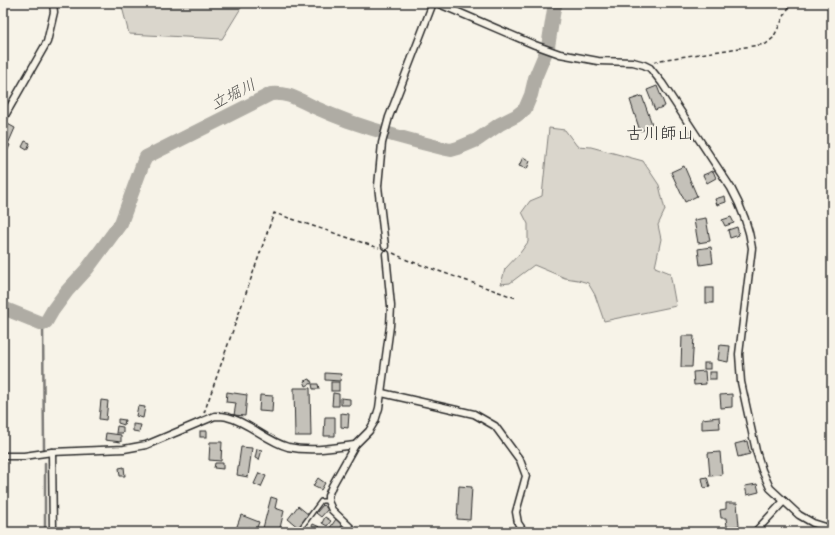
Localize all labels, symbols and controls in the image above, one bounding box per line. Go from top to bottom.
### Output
water label: 立堀川 [207,75,259,113]
district label: 古川師山 [626,123,694,143]

